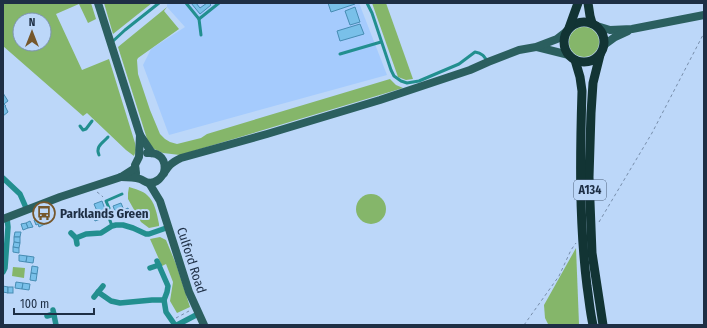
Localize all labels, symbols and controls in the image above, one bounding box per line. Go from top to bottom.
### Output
north arrow [12,12,52,52]
text: N [29,16,35,29]
road number: A134 [574,180,606,200]
bus stop icon: Parklands Green [31,200,57,226]
place label: Parklands Green [60,206,149,221]
street label: Culford Road [174,225,209,295]
scale bar [14,290,94,316]
text: 100 m [20,297,49,311]

